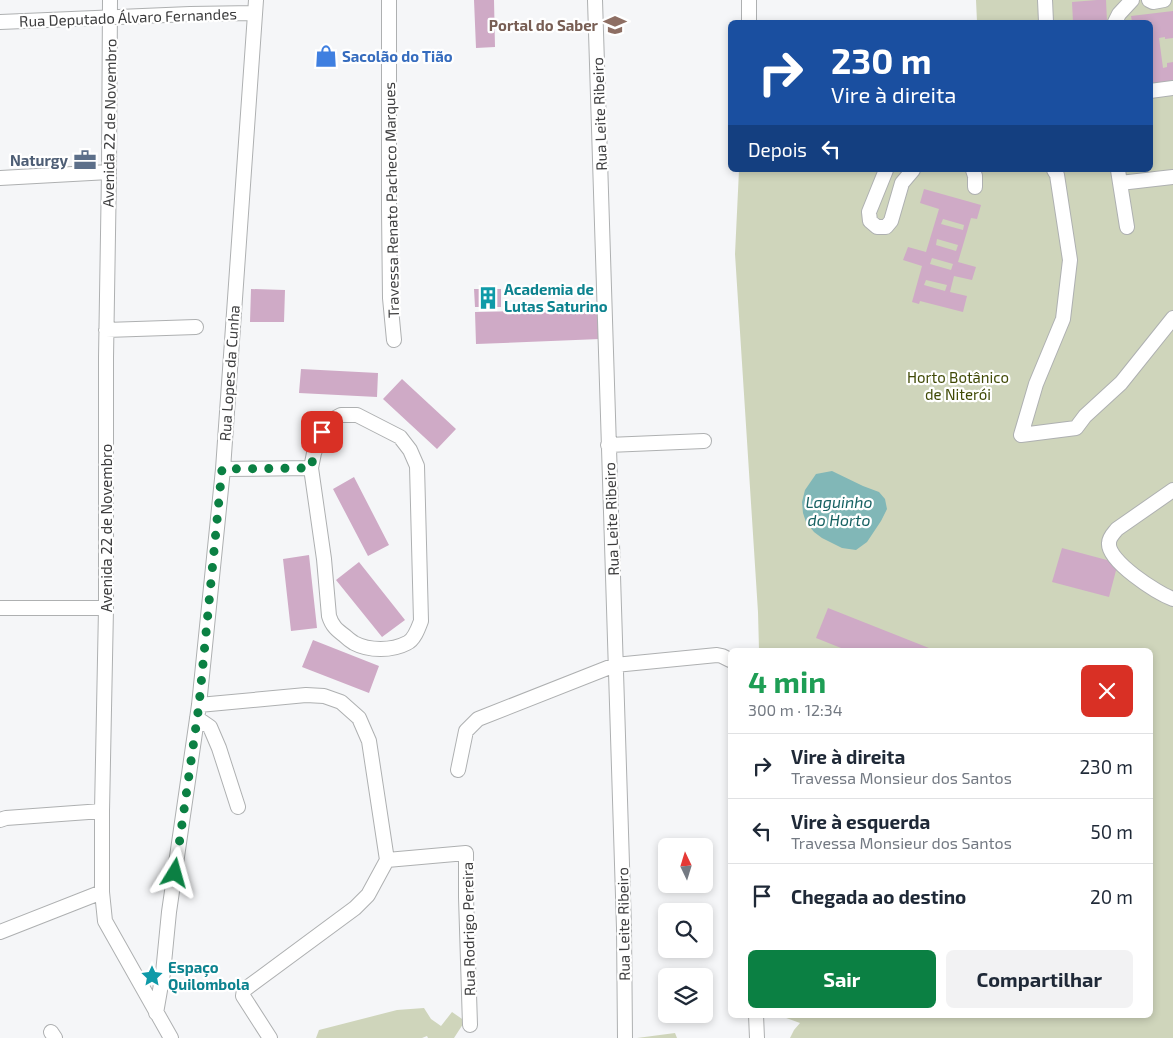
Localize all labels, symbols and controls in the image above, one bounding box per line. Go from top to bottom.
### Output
street label: Rua Deputado Álvaro Fernandes [19,4,237,30]
school or university icon: Portal do Saber [602,12,628,38]
place label: Portal do Saber [489,16,599,34]
street label: Avenida 22 de Novembro [99,38,119,208]
text: 230 m [831,39,932,81]
icon: right [748,40,813,105]
shop icon: Sacolão do Tião [313,43,339,69]
place label: Sacolão do Tião [342,47,453,65]
street label: Rua Leite Ribeiro [588,57,610,171]
text: Vire à direita [831,81,956,107]
street label: Travessa Renato Pacheco Marques [380,82,402,318]
icon: left [817,135,845,163]
text: Depois [748,138,807,161]
office icon: Naturgy [72,147,98,173]
place label: Naturgy [10,151,68,170]
place label: Academia de Lutas Saturino [504,280,608,315]
building icon: Academia de Lutas Saturino [475,285,501,311]
street label: Rua Lopes da Cunha [215,304,243,442]
park label: Horto Botânico de Niterói [907,368,1009,403]
pin [301,411,343,453]
icon: arrive [308,418,336,446]
street label: Avenida 22 de Novembro [97,444,115,612]
street label: Rua Leite Ribeiro [600,462,622,576]
water label: Laguinho do Horto [805,492,873,529]
text: 4 min [748,663,826,699]
button: close [1081,665,1133,717]
text: 300 m · 12:34 [748,700,843,719]
text: Vire à direita [791,745,905,768]
icon: right [748,752,776,780]
text: 230 m [1079,755,1133,778]
text: Travessa Monsieur dos Santos [791,768,1012,787]
text: Vire à esquerda [791,810,930,833]
icon: left [748,817,776,845]
text: 50 m [1090,820,1133,843]
text: Travessa Monsieur dos Santos [791,833,1012,852]
north arrow [658,838,712,892]
map controls [658,838,713,1023]
position arrow [148,846,200,898]
street label: Rua Rodrigo Pereira [458,862,478,996]
street label: Rua Leite Ribeiro [613,867,633,981]
icon: arrive [748,882,776,910]
text: Chegada ao destino [791,885,966,908]
text: 20 m [1090,885,1133,908]
button: search [658,903,713,958]
button: Sair [748,950,936,1008]
button: Compartilhar [946,950,1133,1008]
place label: Espaço Quilombola [168,958,250,994]
place icon: Espaço Quilombola [139,963,165,989]
button: layers [658,968,713,1023]

